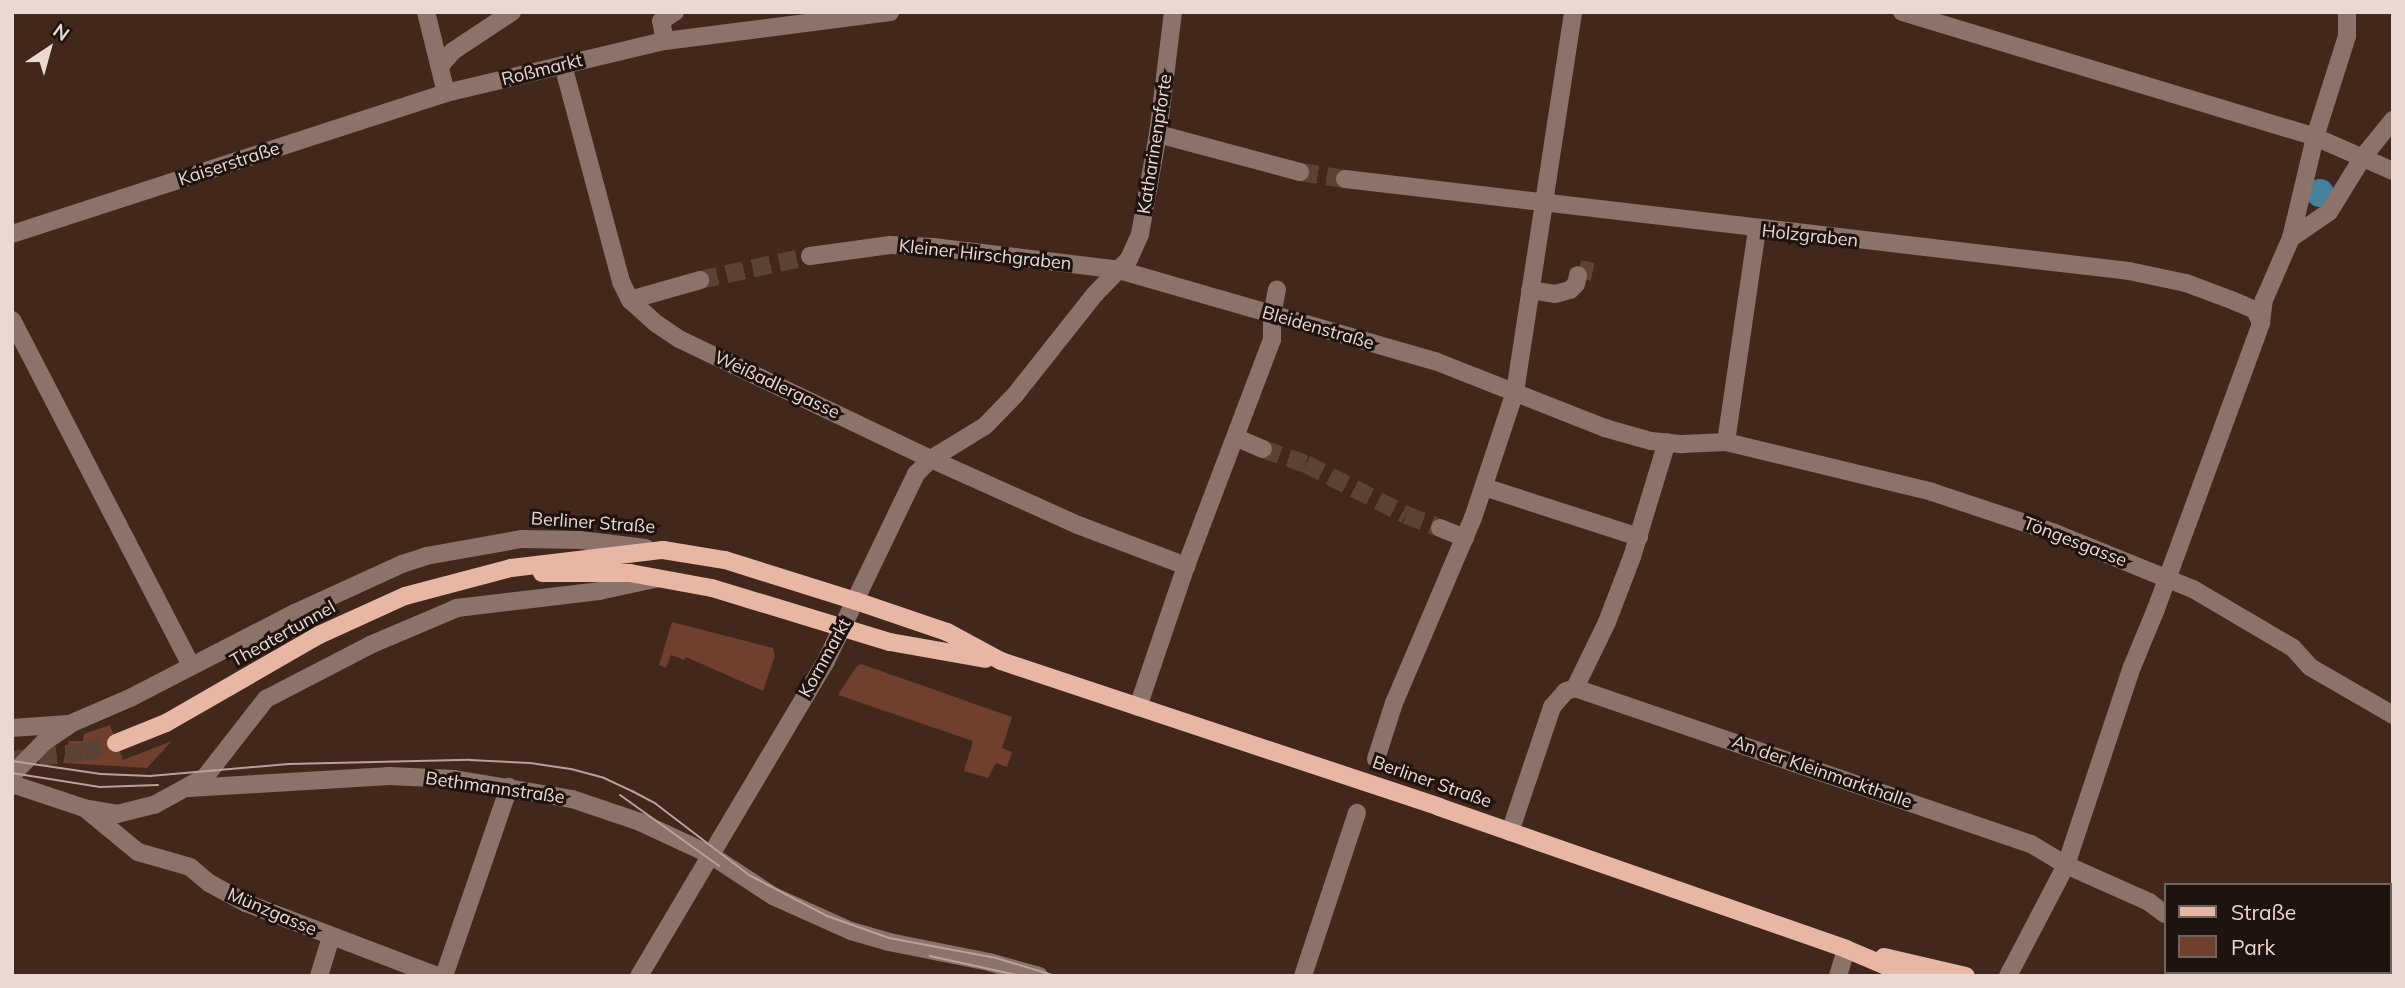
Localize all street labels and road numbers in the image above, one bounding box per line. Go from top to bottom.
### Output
street label: Roßmarkt [499,50,585,90]
street label: Katharinenpforte [1133,72,1177,216]
street label: Kaiserstraße [176,137,282,191]
street label: Holzgraben [1761,220,1859,252]
street label: Kleiner Hirschgraben [898,235,1072,275]
street label: Bleidenstraße [1260,302,1376,354]
street label: Weißadlergasse [711,347,843,423]
street label: Berliner Straße [530,508,656,538]
street label: Töngesgasse [2020,512,2130,572]
street label: Theatertunnel [227,596,339,672]
street label: Kornmarkt [794,615,856,701]
street label: An der Kleinmarkthalle [1729,731,1915,813]
street label: Berliner Straße [1370,751,1494,813]
street label: Bethmannstraße [424,768,566,808]
street label: Münzgasse [224,884,320,940]

